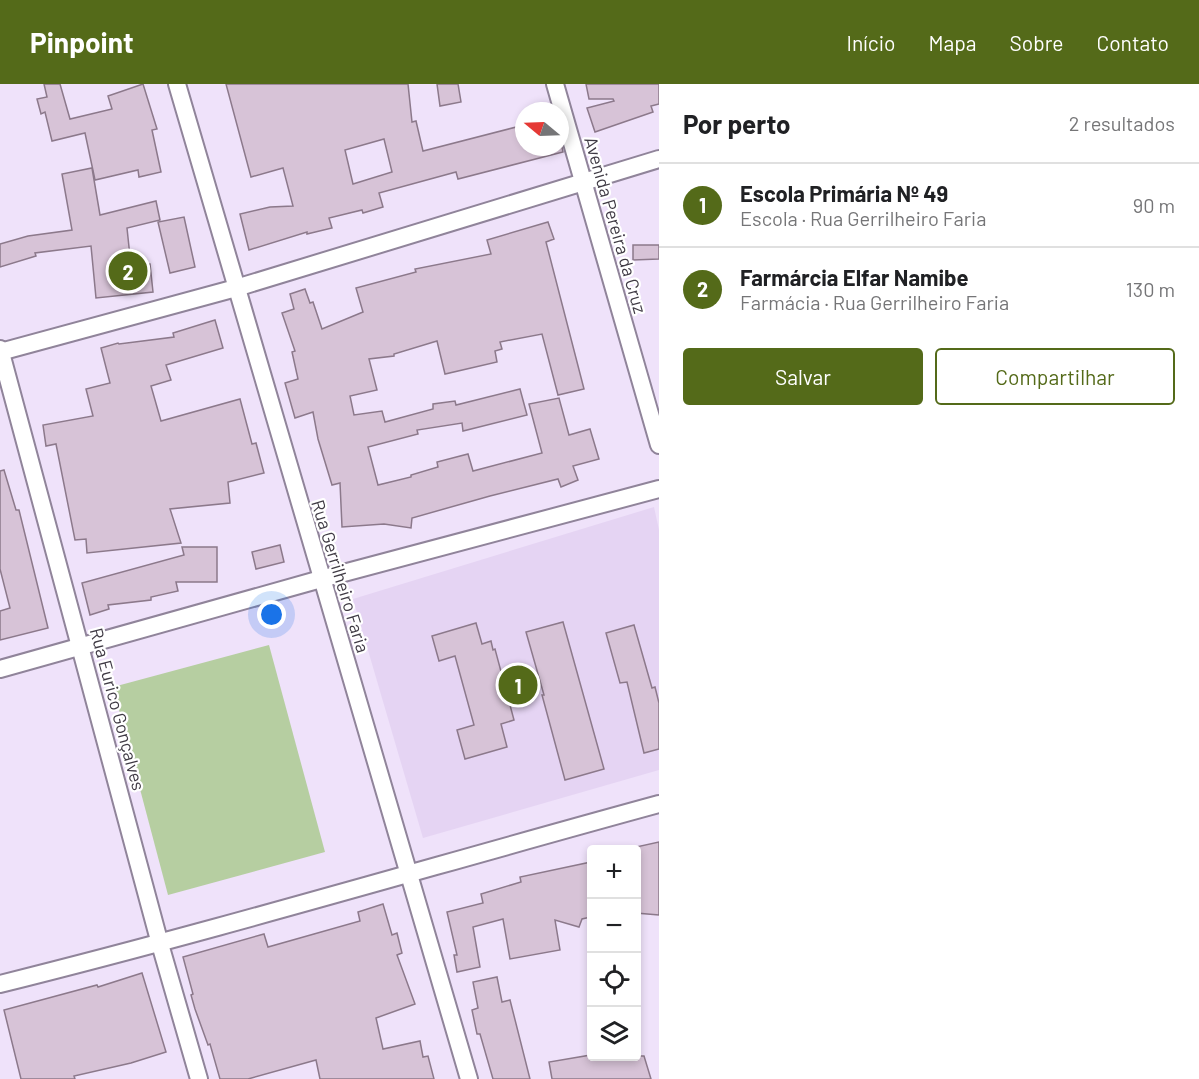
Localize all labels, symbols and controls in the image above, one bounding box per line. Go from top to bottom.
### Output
text: Pinpoint [30,25,134,59]
text: Início [847,30,895,55]
text: Mapa [928,30,977,55]
text: Sobre [1010,30,1063,55]
text: Contato [1096,30,1169,55]
north arrow [515,102,569,156]
text: Por perto [683,108,791,139]
text: 2 resultados [1069,111,1175,135]
street label: Avenida Pereira da Cruz [580,134,652,316]
text: Escola Primária Nº 49 [740,180,948,206]
text: 1 [699,193,706,217]
text: 90 m [1133,193,1175,217]
text: Escola · Rua Gerrilheiro Faria [740,206,986,230]
pin: 2 [108,248,148,294]
text: Farmárcia Elfar Namibe [740,264,969,290]
text: 2 [697,277,708,301]
text: 130 m [1126,277,1175,301]
text: Farmácia · Rua Gerrilheiro Faria [740,290,1009,314]
button: Salvar [683,348,923,405]
button: Compartilhar [935,348,1175,405]
street label: Rua Gerrilheiro Faria [307,497,375,655]
your location [257,600,286,629]
street label: Rua Eurico Gonçalves [86,625,150,793]
pin: 1 [498,662,538,708]
map controls [587,845,641,1061]
button: + [587,845,641,899]
button: − [587,899,641,953]
button: locate [587,953,641,1007]
button: layers [587,1007,641,1061]

